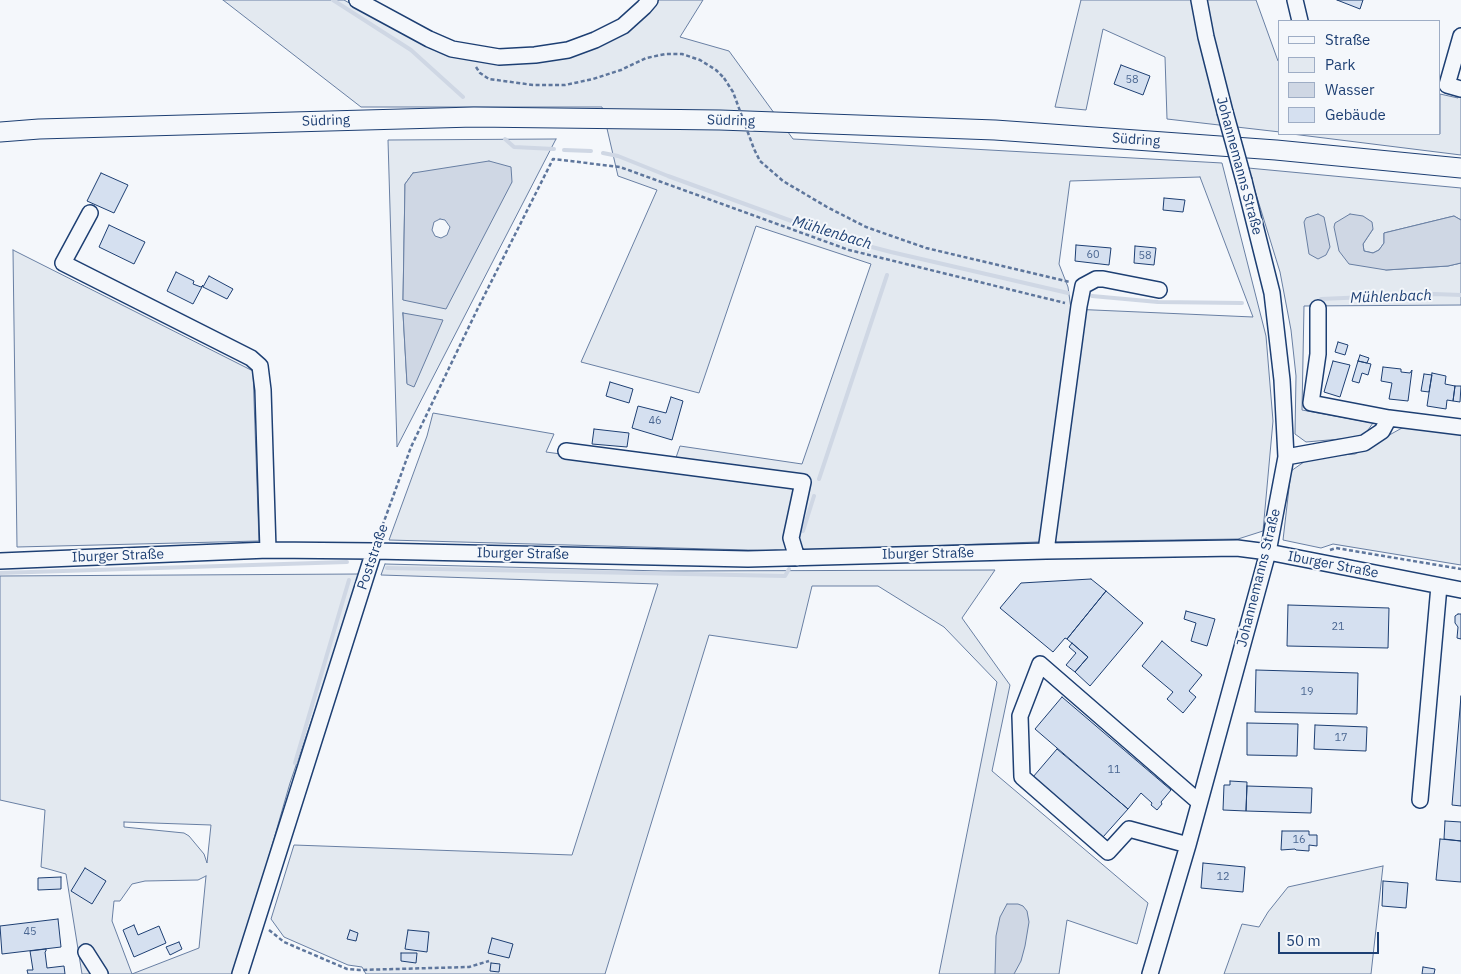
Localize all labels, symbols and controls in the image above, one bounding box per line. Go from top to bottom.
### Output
legend [1278,20,1441,135]
text: Straße [1325,30,1370,49]
text: Park [1325,55,1355,74]
house number: 58 [1125,73,1139,87]
text: Wasser [1325,80,1375,99]
street label: Johannemanns Straße [1213,95,1265,237]
text: Gebäude [1325,105,1386,124]
street label: Südring [302,112,350,130]
street label: Südring [707,112,755,130]
street label: Südring [1111,130,1161,150]
water label: Mühlenbach [790,212,874,254]
house number: 60 [1086,248,1100,262]
house number: 58 [1138,249,1152,263]
water label: Mühlenbach [1350,287,1432,307]
house number: 46 [648,414,662,428]
street label: Johannemanns Straße [1234,507,1284,649]
street label: Poststraße [354,522,392,592]
street label: Iburger Straße [477,545,569,563]
street label: Iburger Straße [882,545,974,563]
street label: Iburger Straße [72,546,164,566]
street label: Iburger Straße [1286,548,1380,582]
house number: 21 [1331,620,1345,634]
house number: 19 [1300,685,1314,699]
house number: 17 [1334,731,1348,745]
house number: 11 [1107,763,1121,777]
house number: 16 [1292,833,1306,847]
house number: 12 [1216,870,1230,884]
scale bar [1281,922,1382,954]
house number: 45 [23,925,37,939]
text: 50 m [1286,931,1321,950]

